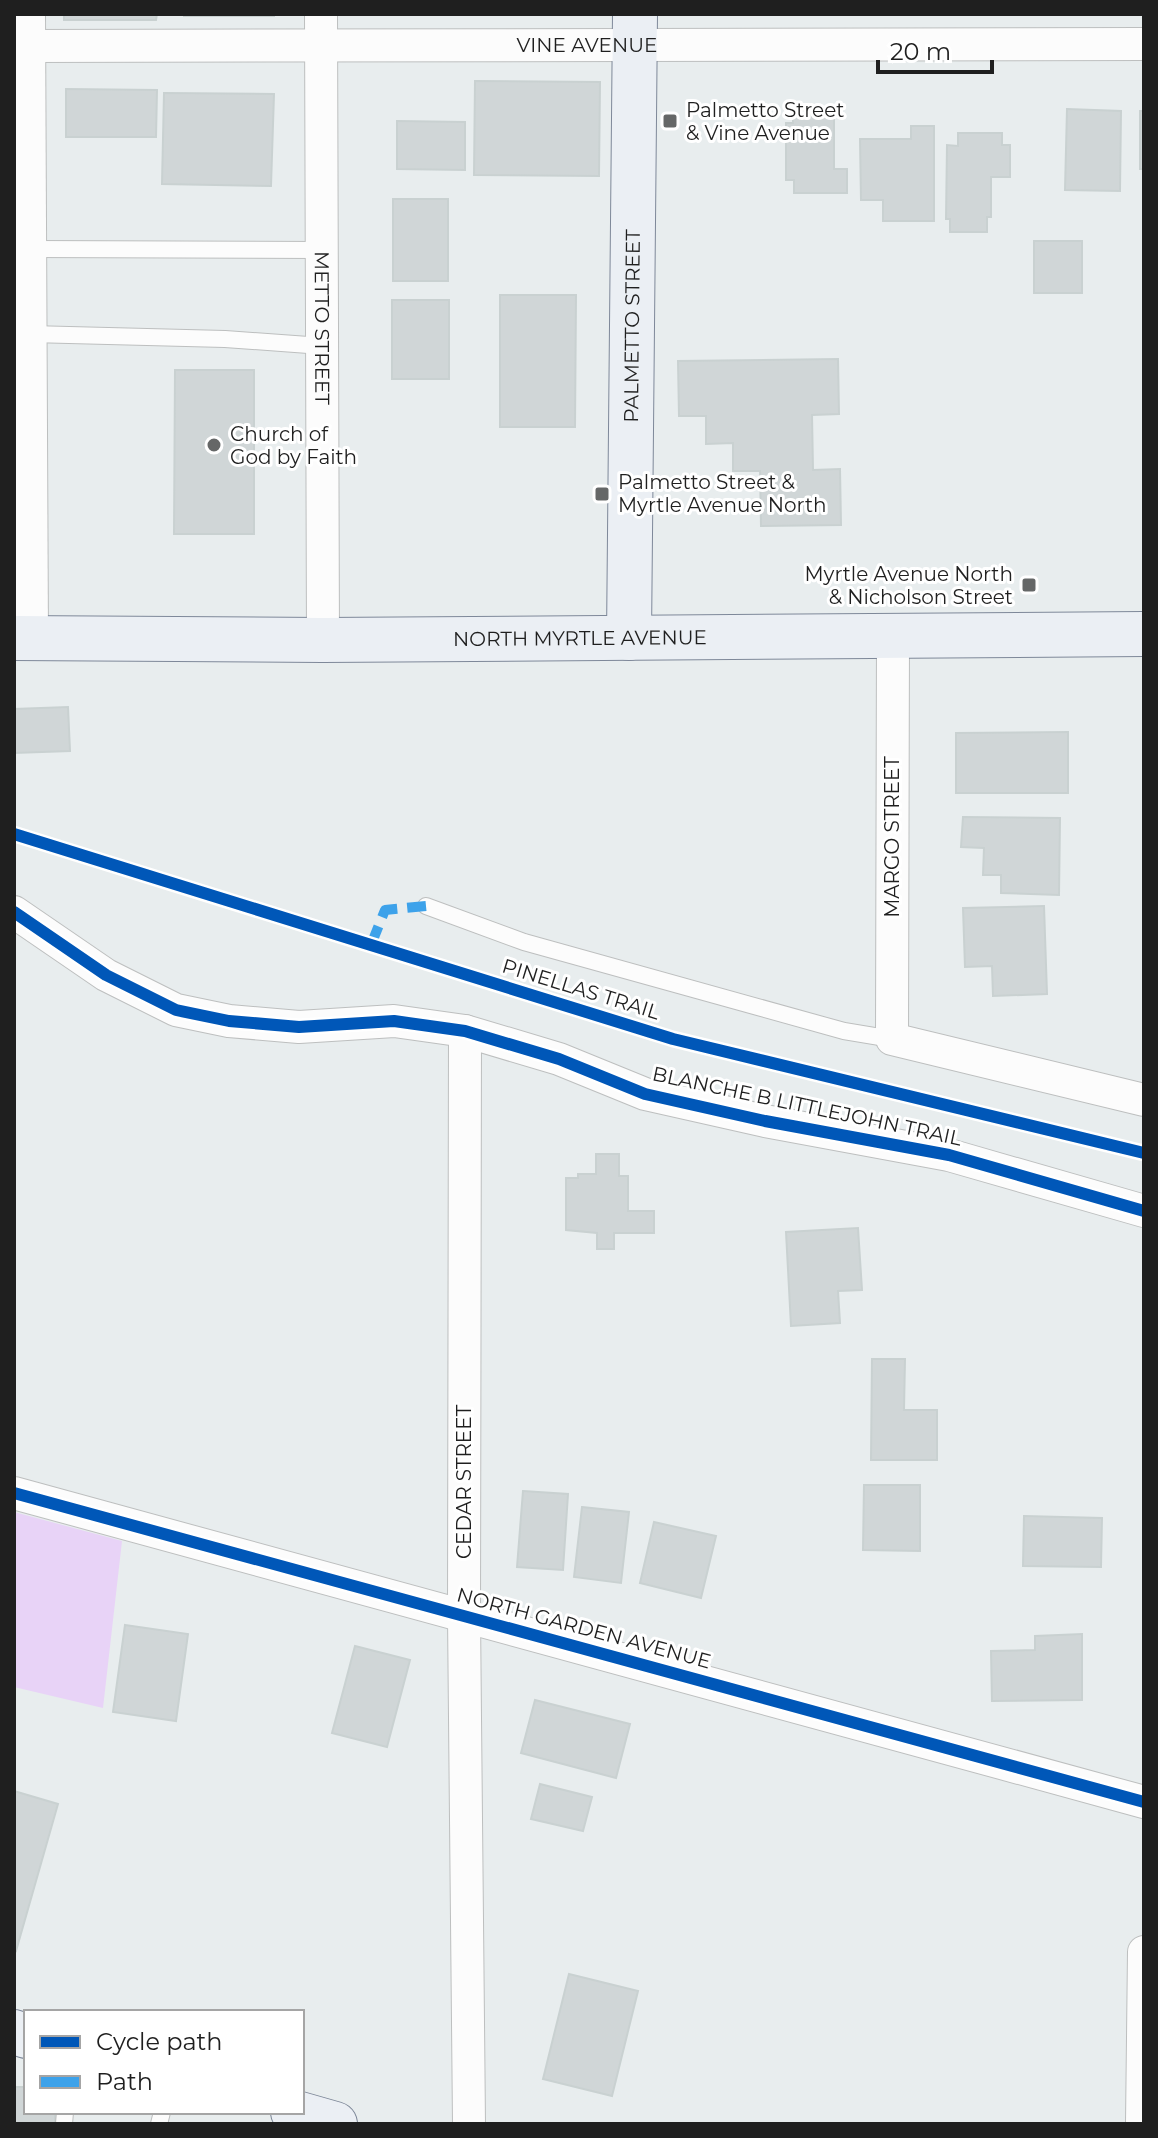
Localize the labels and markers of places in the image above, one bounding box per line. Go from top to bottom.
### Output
place label: Palmetto Street & Vine Avenue [686,98,844,145]
marker: Palmetto Street & Vine Avenue [661,112,679,130]
place label: Church of God by Faith [230,422,357,469]
marker: Church of God by Faith [205,436,223,454]
place label: Palmetto Street & Myrtle Avenue North [618,470,827,517]
marker: Palmetto Street & Myrtle Avenue North [593,485,611,503]
place label: Myrtle Avenue North & Nicholson Street [804,562,1013,609]
marker: Myrtle Avenue North & Nicholson Street [1020,576,1038,594]

